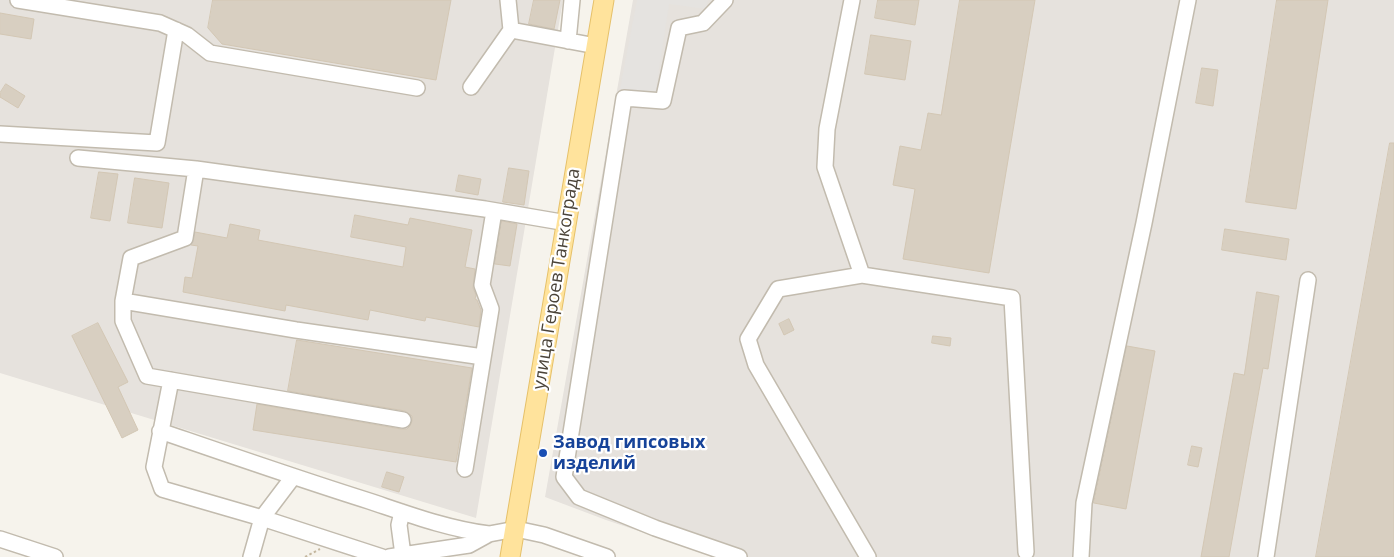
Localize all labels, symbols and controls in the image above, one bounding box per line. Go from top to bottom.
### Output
street label: улица Героев Танкограда [529,167,585,391]
place label: Завод гипсовых изделий [553,432,705,474]
marker: Завод гипсовых изделий [537,447,549,459]

